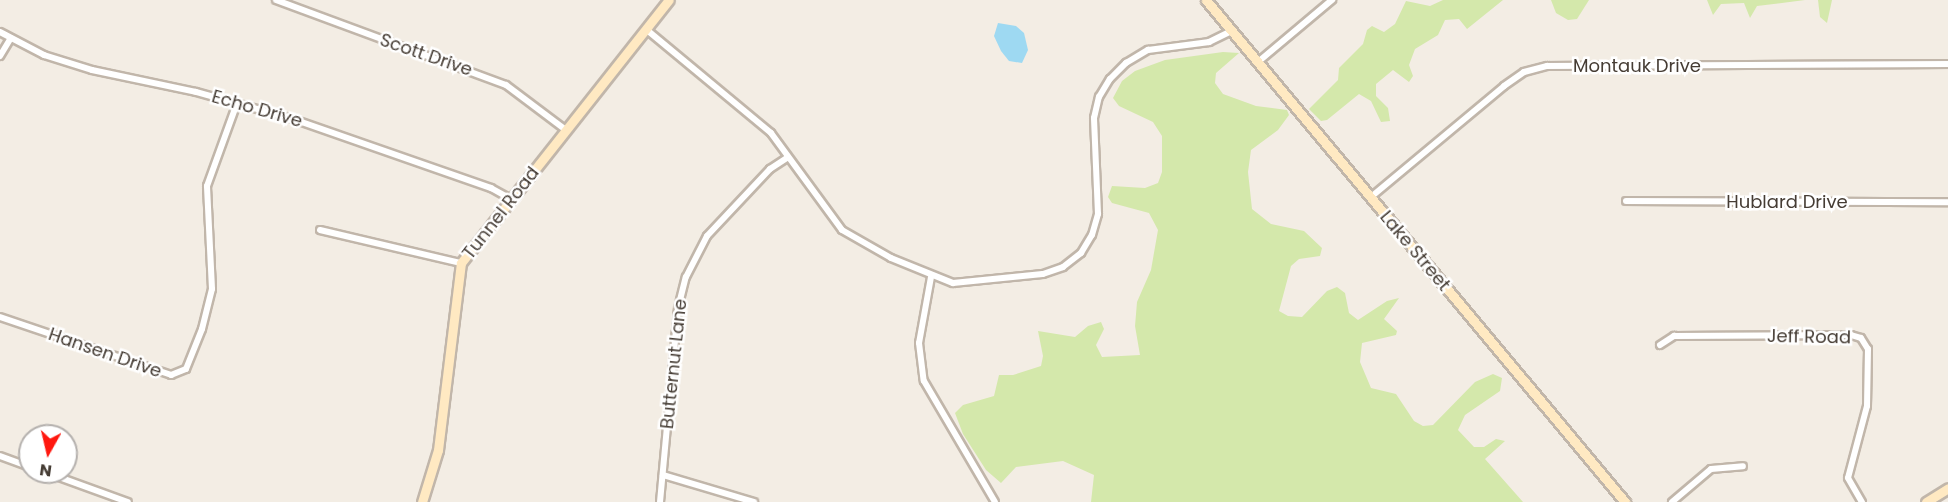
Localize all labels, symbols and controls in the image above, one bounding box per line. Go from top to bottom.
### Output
street label: Scott Drive [377,29,475,81]
street label: Montauk Drive [1573,55,1701,77]
street label: Echo Drive [209,86,305,132]
street label: Tunnel Road [458,162,544,264]
street label: Hublard Drive [1726,191,1848,213]
street label: Lake Street [1375,207,1455,295]
street label: Butternut Lane [656,298,692,430]
street label: Hansen Drive [46,324,164,382]
street label: Jeff Road [1767,325,1851,349]
north arrow [18,424,78,484]
text: N [38,458,53,483]

